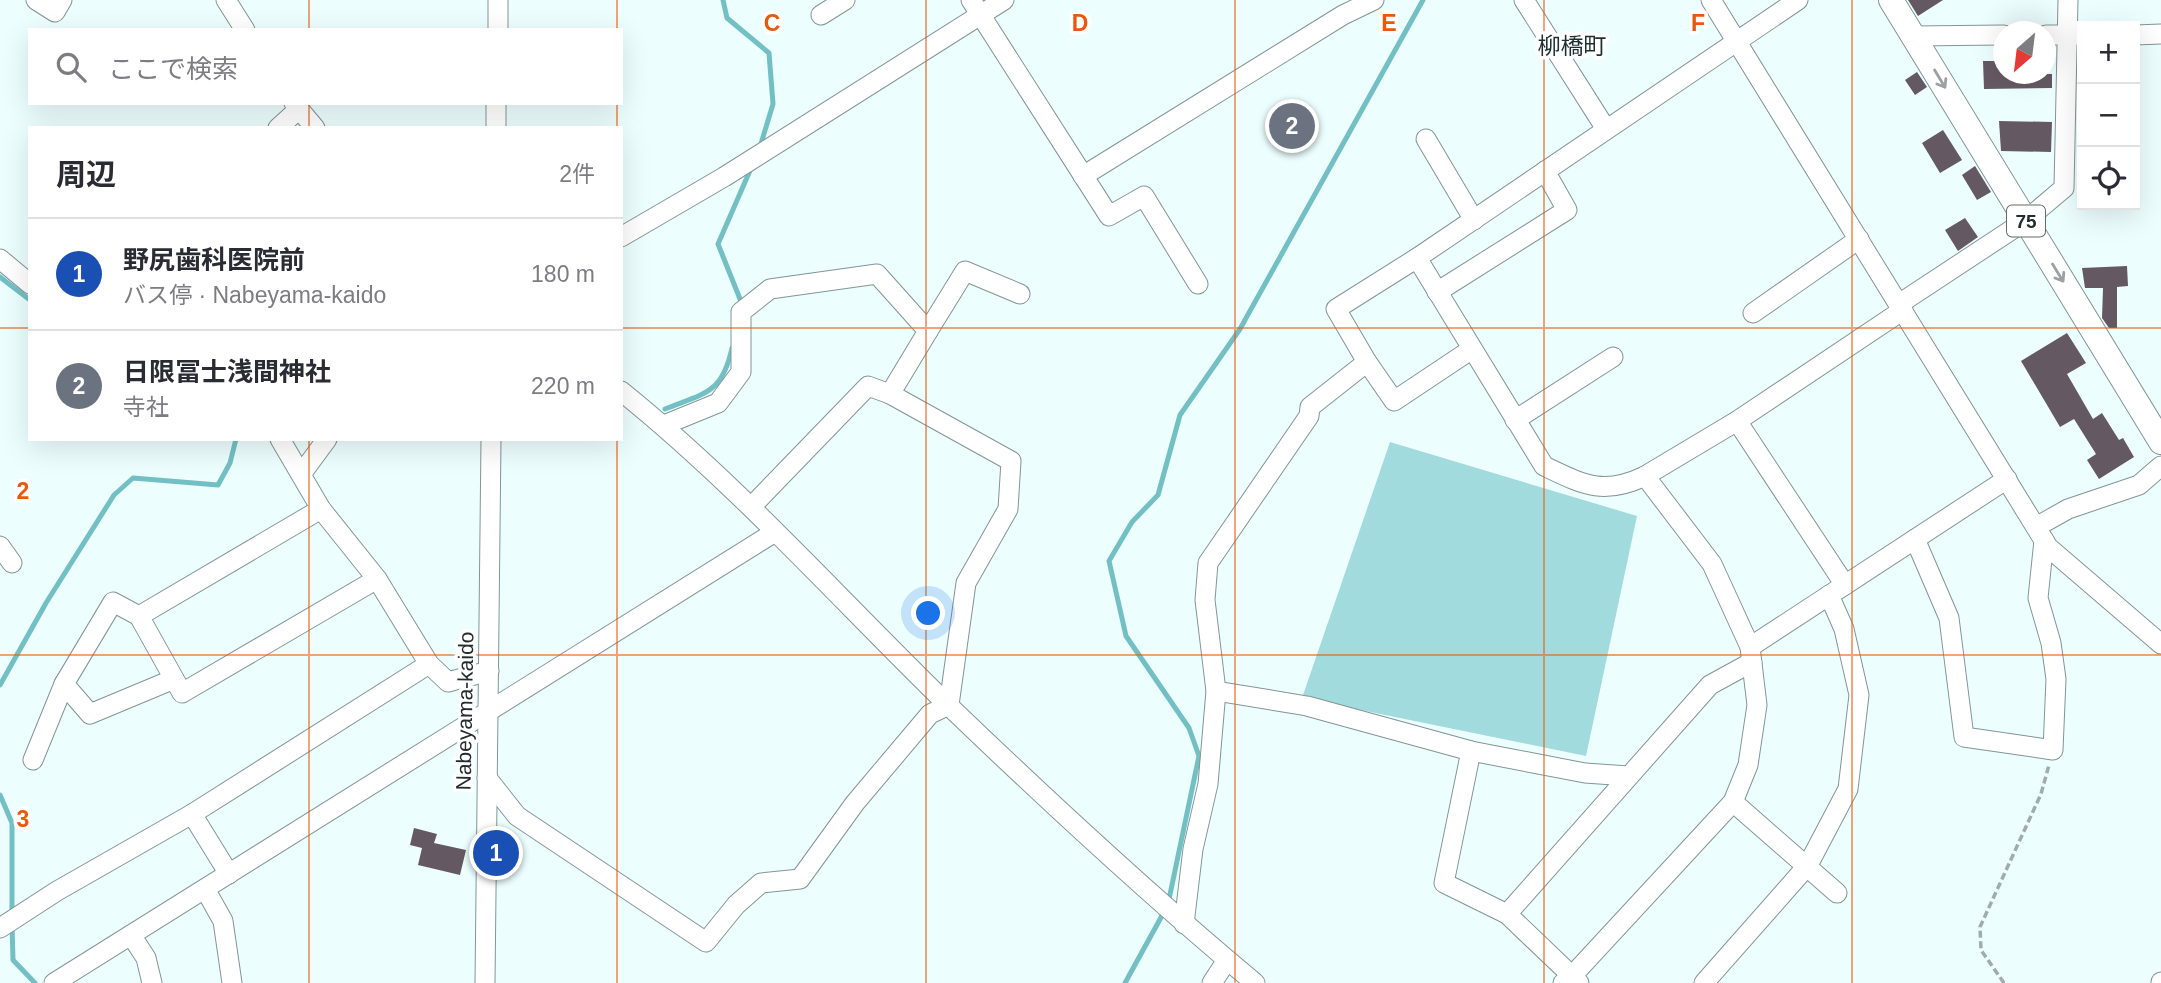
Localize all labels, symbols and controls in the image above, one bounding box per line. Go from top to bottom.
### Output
text: C [764,10,780,36]
text: D [1072,10,1088,36]
text: E [1381,10,1397,36]
text: F [1691,10,1705,36]
north arrow [1993,21,2056,84]
map controls [2077,21,2140,210]
button: + [2077,21,2140,84]
search box [28,28,623,105]
district label: 柳橋町 [1538,33,1607,59]
icon: search [52,48,90,86]
text: ここで検索 [108,54,238,84]
one-way arrow [1932,69,1947,88]
button: − [2077,84,2140,147]
pin: 2 [1269,100,1315,152]
button: locate [2077,147,2140,210]
text: 周辺 [56,158,116,191]
text: 2件 [559,161,595,187]
road number: 75 [2007,206,2045,236]
text: 野尻歯科医院前 [123,245,305,275]
text: 1 [73,261,85,287]
text: 180 m [531,261,595,287]
one-way arrow [2051,263,2065,283]
text: バス停 · Nabeyama-kaido [123,282,386,308]
text: 日限冨士浅間神社 [123,357,331,387]
text: 2 [73,373,85,399]
text: 220 m [531,373,595,399]
text: 寺社 [123,394,169,420]
text: 2 [17,478,29,504]
your location [911,596,945,630]
street label: Nabeyama-kaido [452,631,477,791]
text: 3 [17,806,29,832]
pin: 1 [473,827,519,879]

